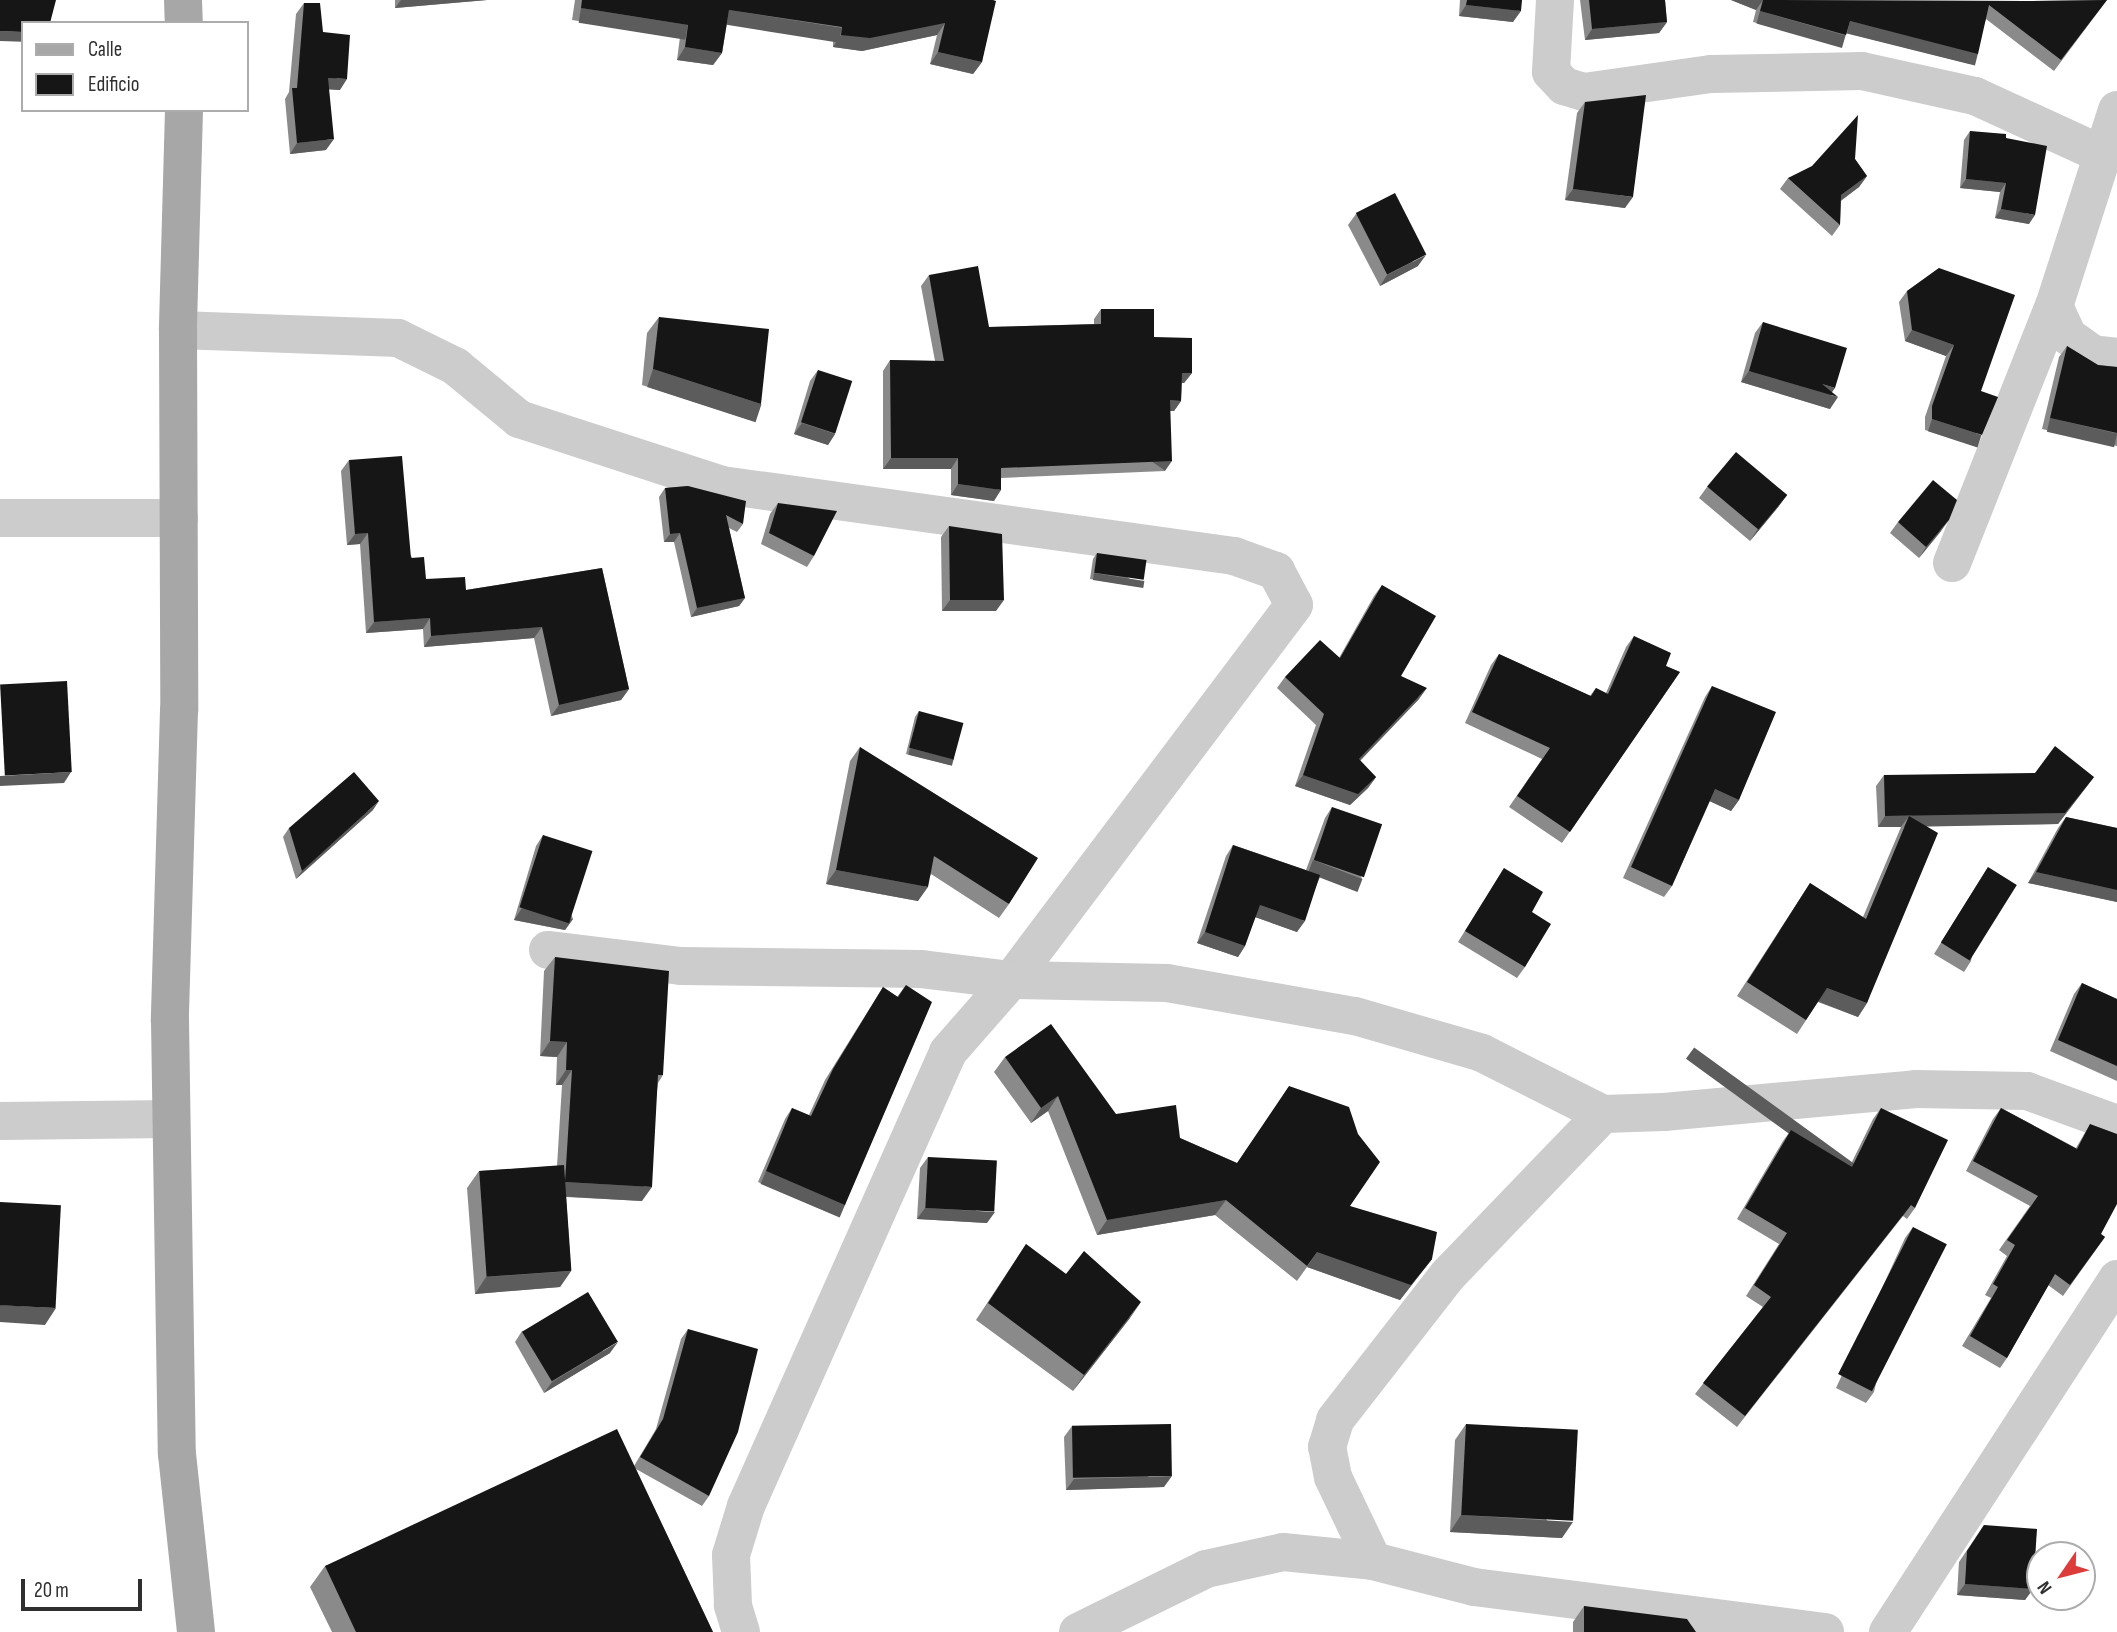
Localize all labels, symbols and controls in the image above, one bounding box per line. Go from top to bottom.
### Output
legend [21,21,248,112]
text: Calle [88,37,122,62]
text: Edificio [88,72,139,97]
north arrow [2026,1541,2096,1611]
scale bar [24,1566,145,1610]
text: N [2033,1576,2057,1598]
text: 20 m [34,1578,69,1603]

